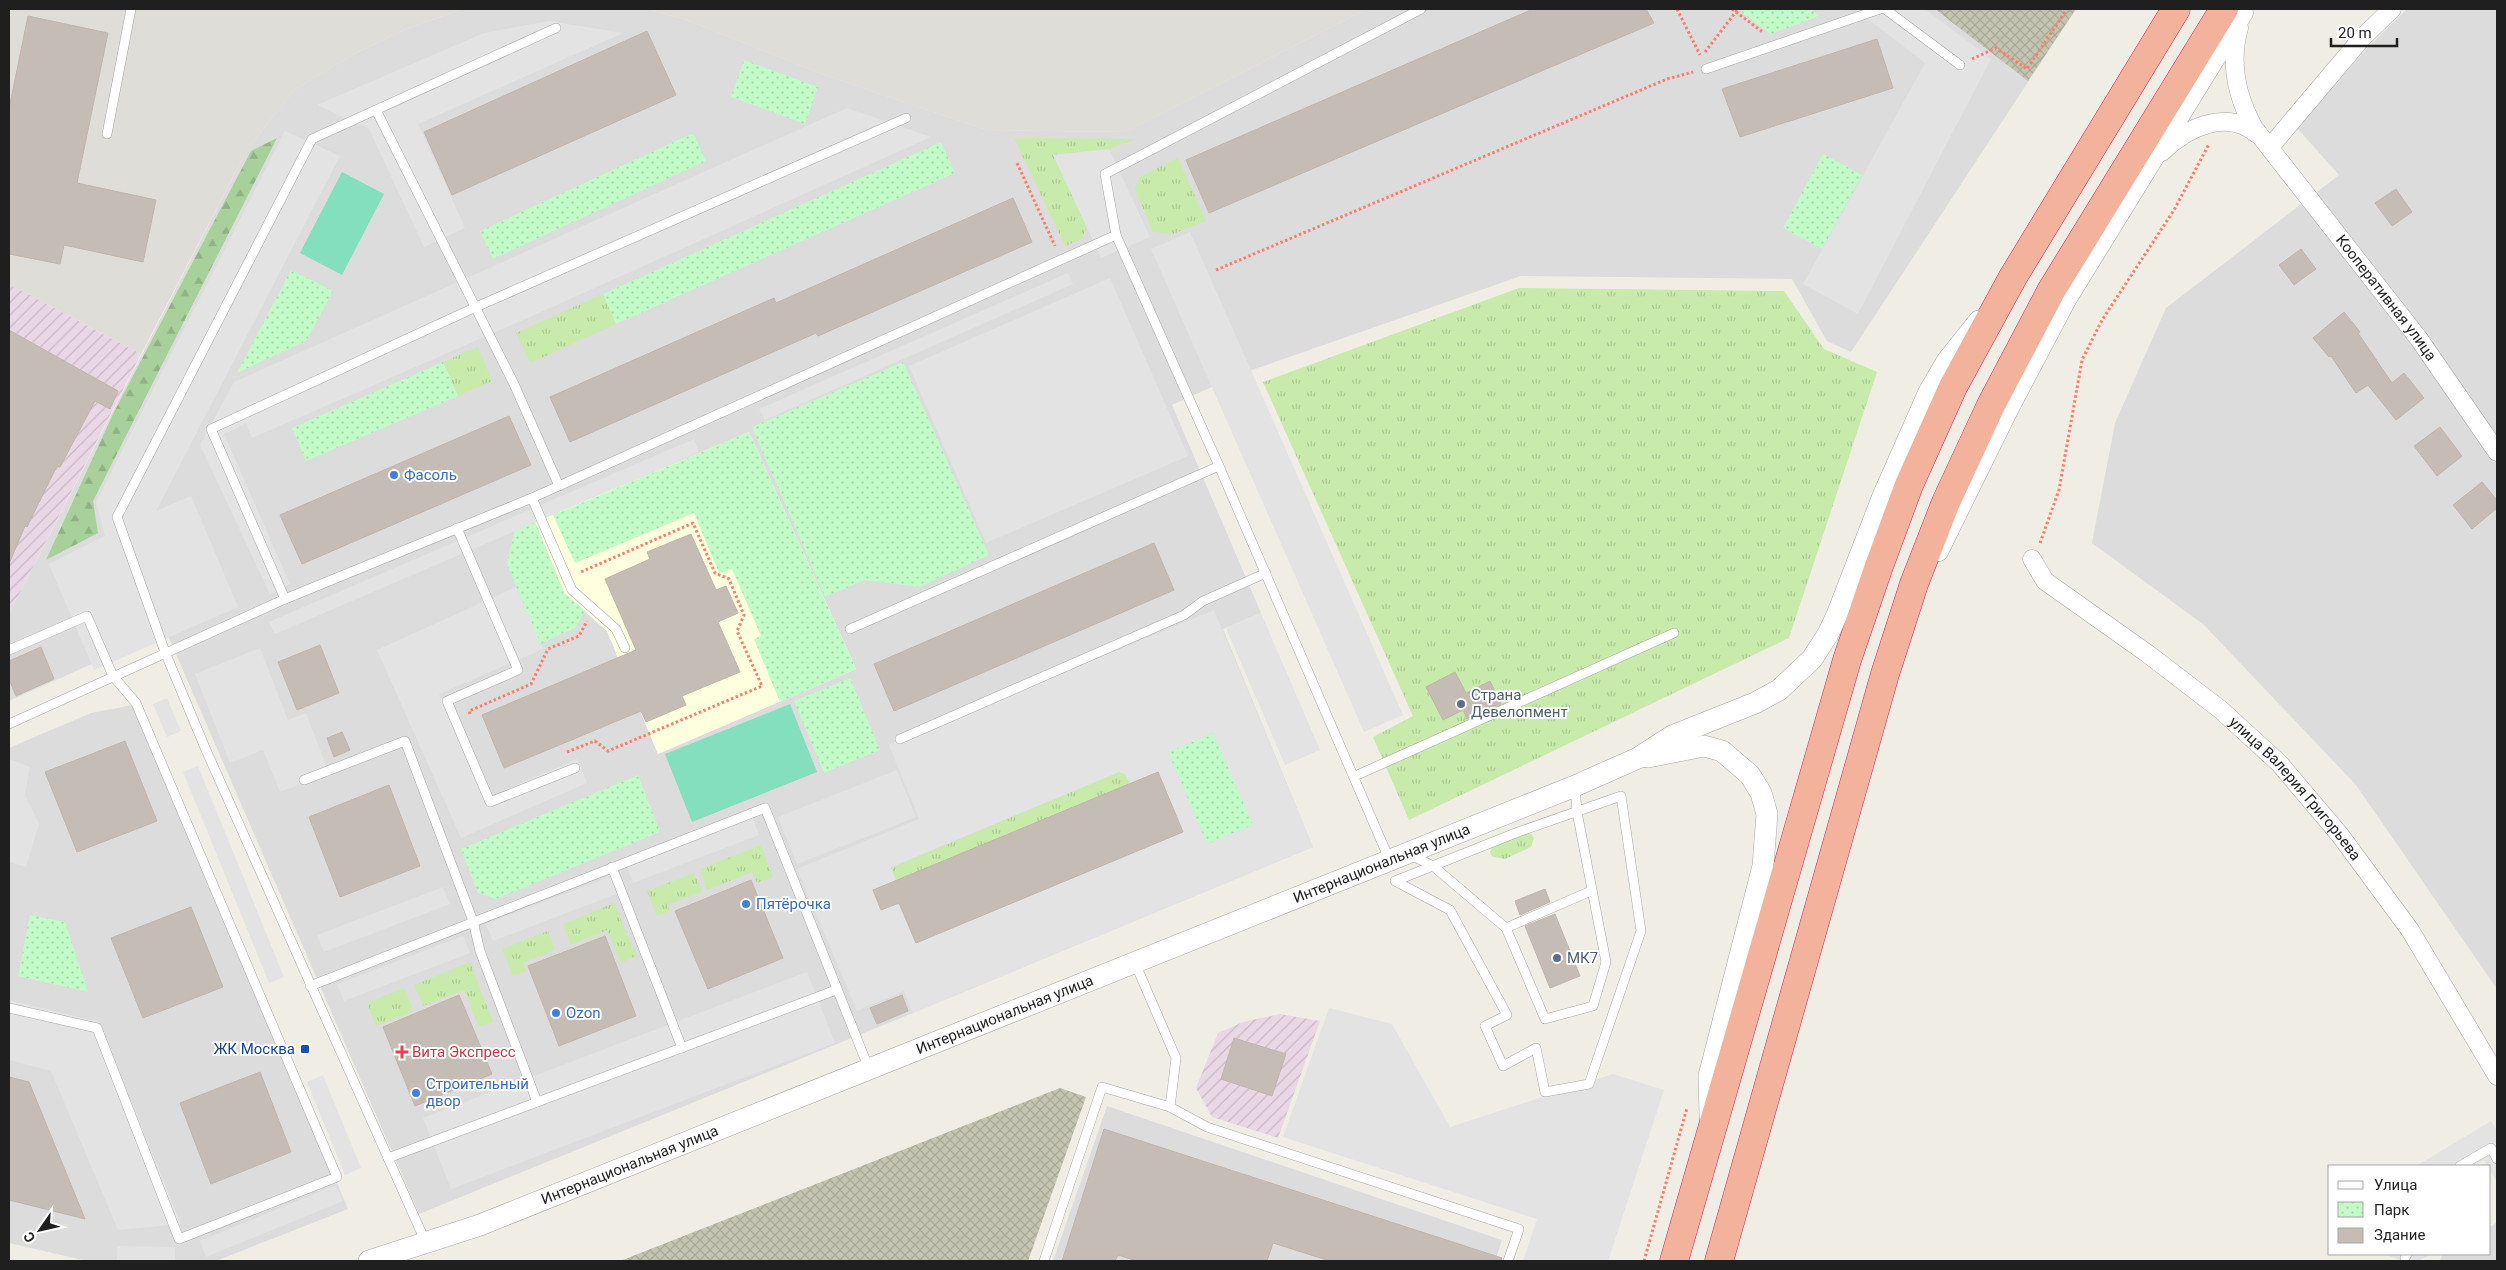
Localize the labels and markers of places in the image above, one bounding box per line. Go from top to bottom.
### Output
place label: Фасоль [404,466,457,484]
marker: Фасоль [388,469,400,481]
place label: Страна Девелопмент [1471,686,1568,721]
marker: Страна Девелопмент [1455,698,1467,710]
place label: Пятёрочка [756,895,831,913]
marker: Пятёрочка [740,898,752,910]
place label: МК7 [1567,949,1598,967]
marker: МК7 [1551,952,1563,964]
place label: Ozon [566,1004,600,1022]
marker: Ozon [550,1007,562,1019]
place label: ЖК Москва [214,1040,295,1058]
marker: ЖК Москва [299,1043,311,1055]
place label: Вита Экспресс [412,1043,516,1061]
marker: Вита Экспресс [396,1046,408,1058]
place label: Строительный двор [426,1075,529,1110]
marker: Строительный двор [410,1087,422,1099]

